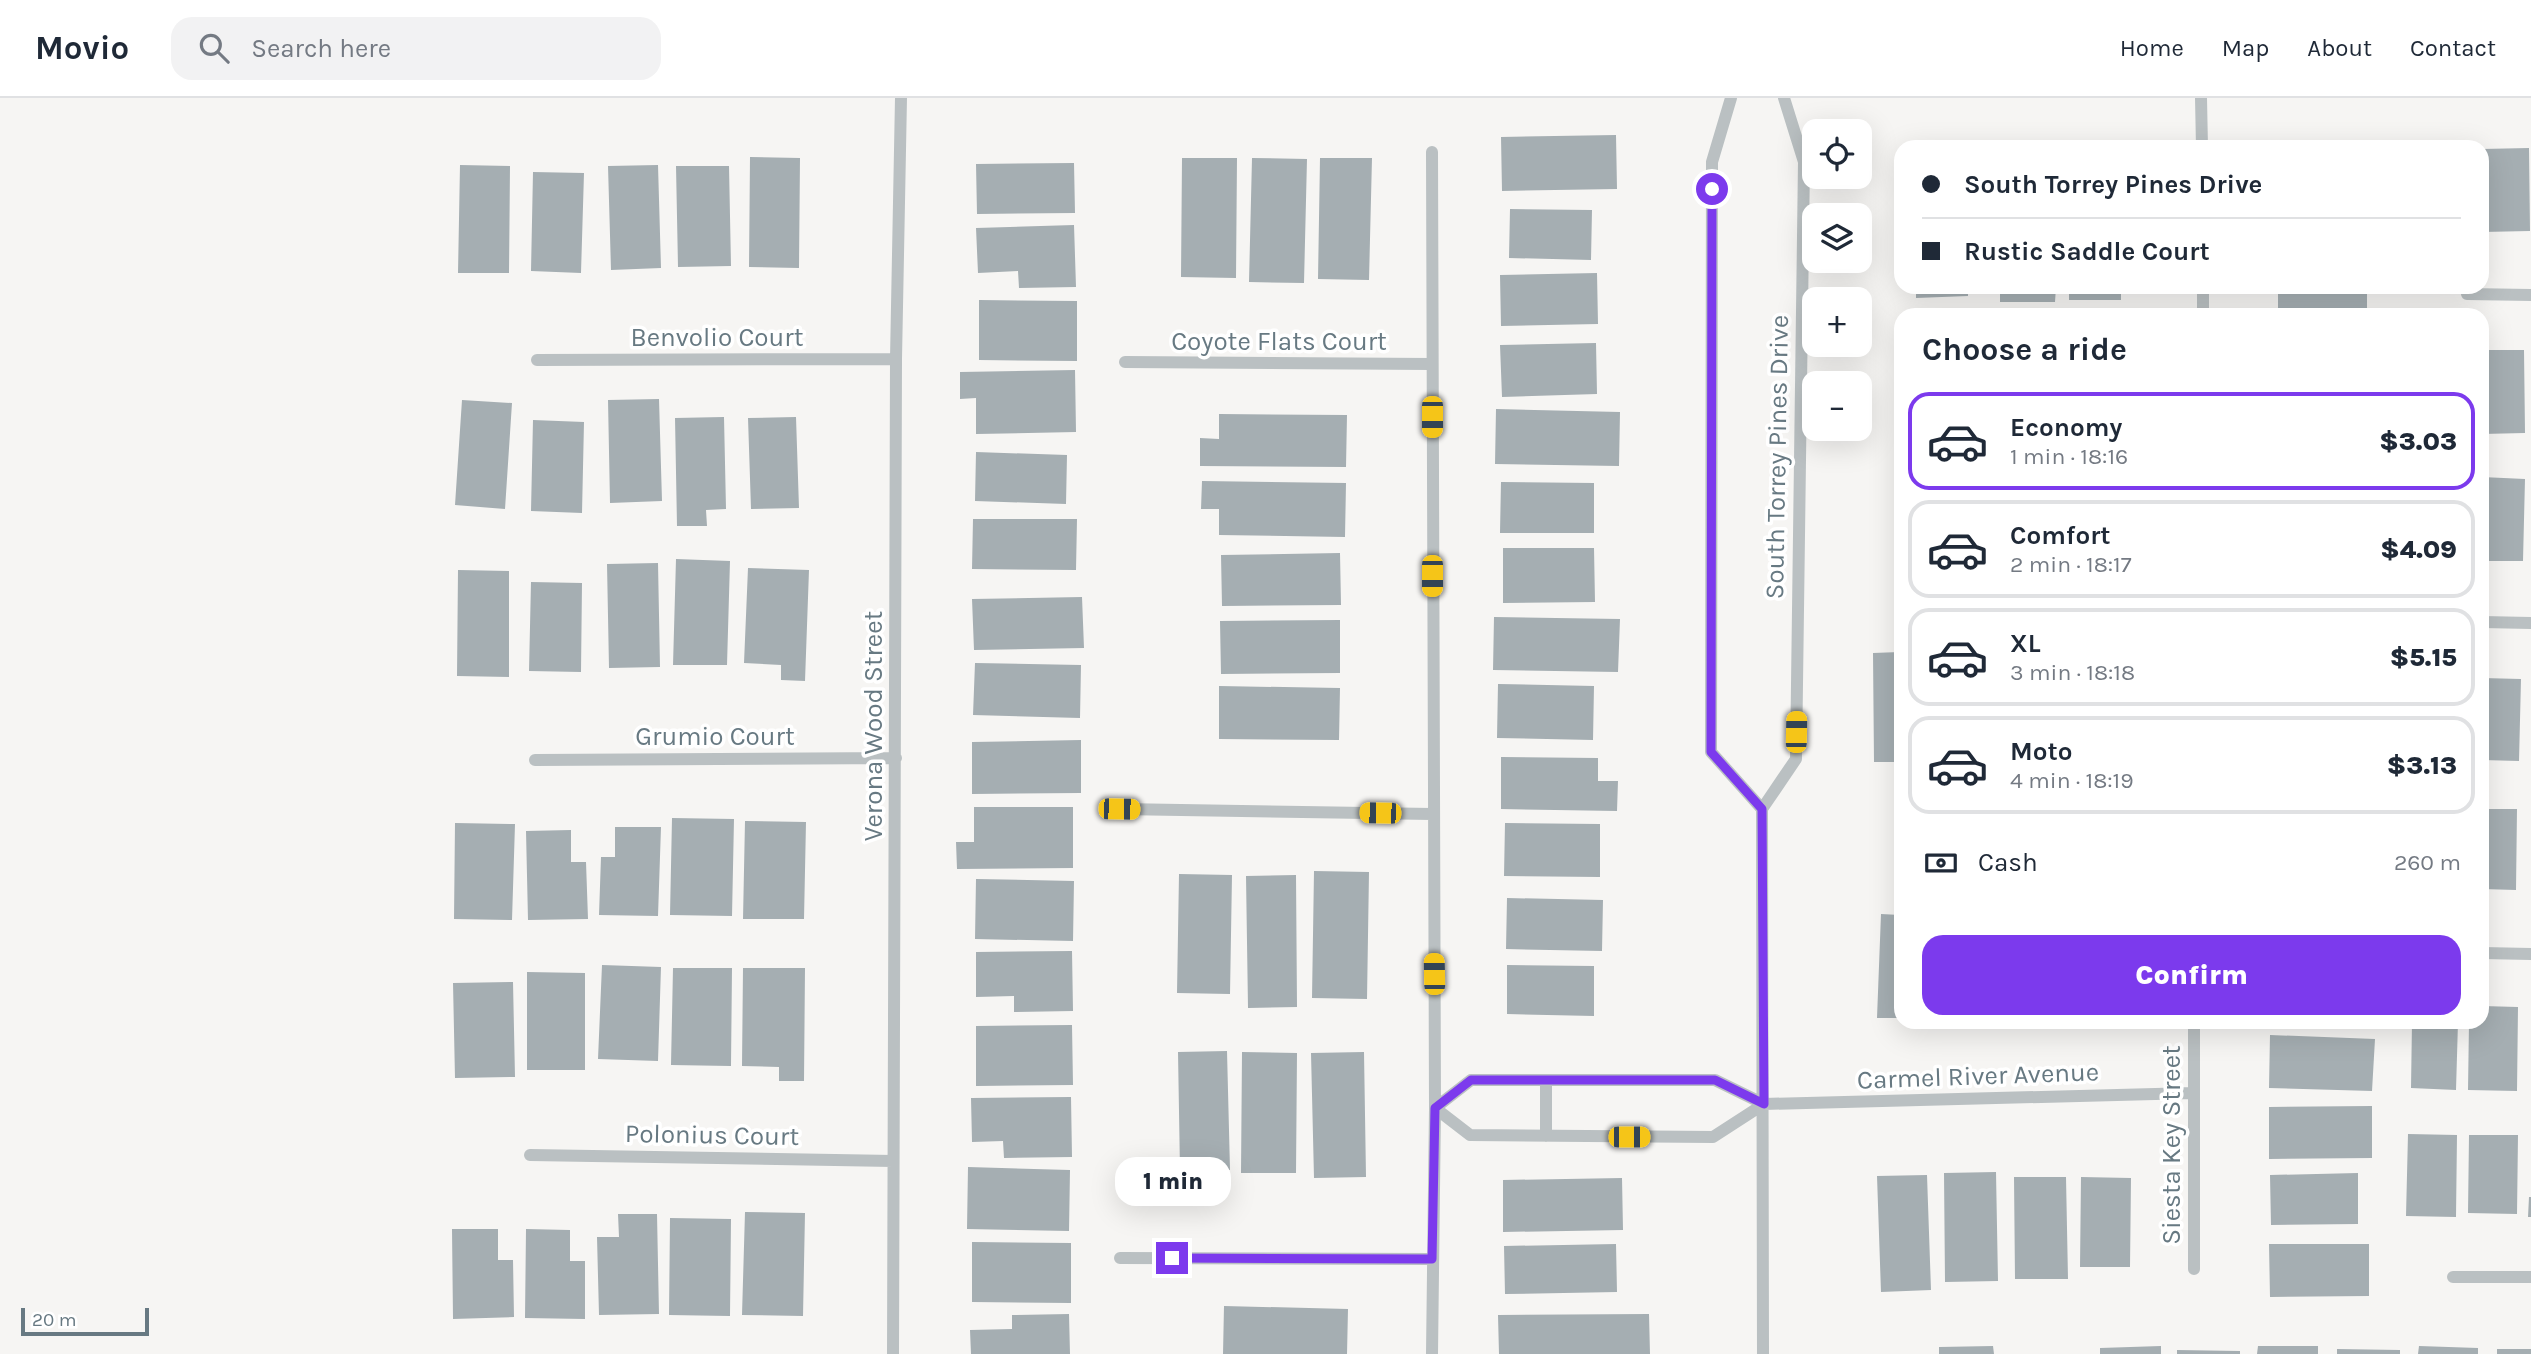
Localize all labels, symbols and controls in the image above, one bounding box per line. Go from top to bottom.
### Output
search box [171,17,661,80]
text: Movio [35,29,129,67]
icon: search [195,29,233,67]
text: Search here [251,33,391,64]
text: Home [2120,34,2184,62]
text: Map [2222,34,2269,62]
text: About [2307,34,2372,62]
text: Contact [2410,34,2496,62]
map controls [1802,119,1872,441]
button: locate [1802,119,1872,189]
text: South Torrey Pines Drive [1964,169,2262,200]
route start [1696,173,1728,205]
button: layers [1802,203,1872,273]
text: Rustic Saddle Court [1964,236,2210,267]
button: + [1802,287,1872,357]
street label: South Torrey Pines Drive [1759,314,1795,600]
street label: Benvolio Court [631,322,804,353]
street label: Coyote Flats Court [1171,326,1387,357]
text: Choose a ride [1922,331,2127,368]
button: − [1802,371,1872,441]
car [1422,396,1443,438]
icon: car [1926,410,1989,473]
text: Economy [2010,412,2122,443]
text: $3.03 [2379,426,2457,457]
text: 1 min · 18:16 [2010,443,2128,470]
icon: car [1926,518,1989,581]
text: Comfort [2010,520,2111,551]
text: $4.09 [2380,534,2457,565]
text: 2 min · 18:17 [2010,551,2132,578]
car [1422,555,1443,597]
street label: Verona Wood Street [858,610,889,841]
icon: car [1926,626,1989,689]
text: XL [2010,628,2041,659]
text: $5.15 [2390,642,2457,673]
text: 3 min · 18:18 [2010,659,2135,686]
car [1786,711,1807,753]
street label: Grumio Court [635,721,795,752]
icon: car [1926,734,1989,797]
text: Moto [2010,736,2072,767]
text: $3.13 [2387,750,2457,781]
text: 4 min · 18:19 [2010,767,2134,794]
car [1098,798,1141,820]
car [1359,802,1402,824]
icon: cash [1922,844,1960,882]
text: Cash [1978,847,2038,878]
text: 260 m [2394,849,2461,876]
button: Confirm [1922,935,2461,1015]
car [1424,953,1445,995]
street label: Siesta Key Street [2156,1045,2187,1245]
street label: Carmel River Avenue [1857,1056,2099,1096]
street label: Polonius Court [625,1118,800,1152]
car [1609,1127,1651,1148]
callout: 1 min [1114,1156,1230,1206]
text: 1 min [1143,1168,1203,1195]
route end [1156,1242,1188,1274]
scale bar [21,1305,149,1337]
text: 20 m [32,1309,77,1331]

